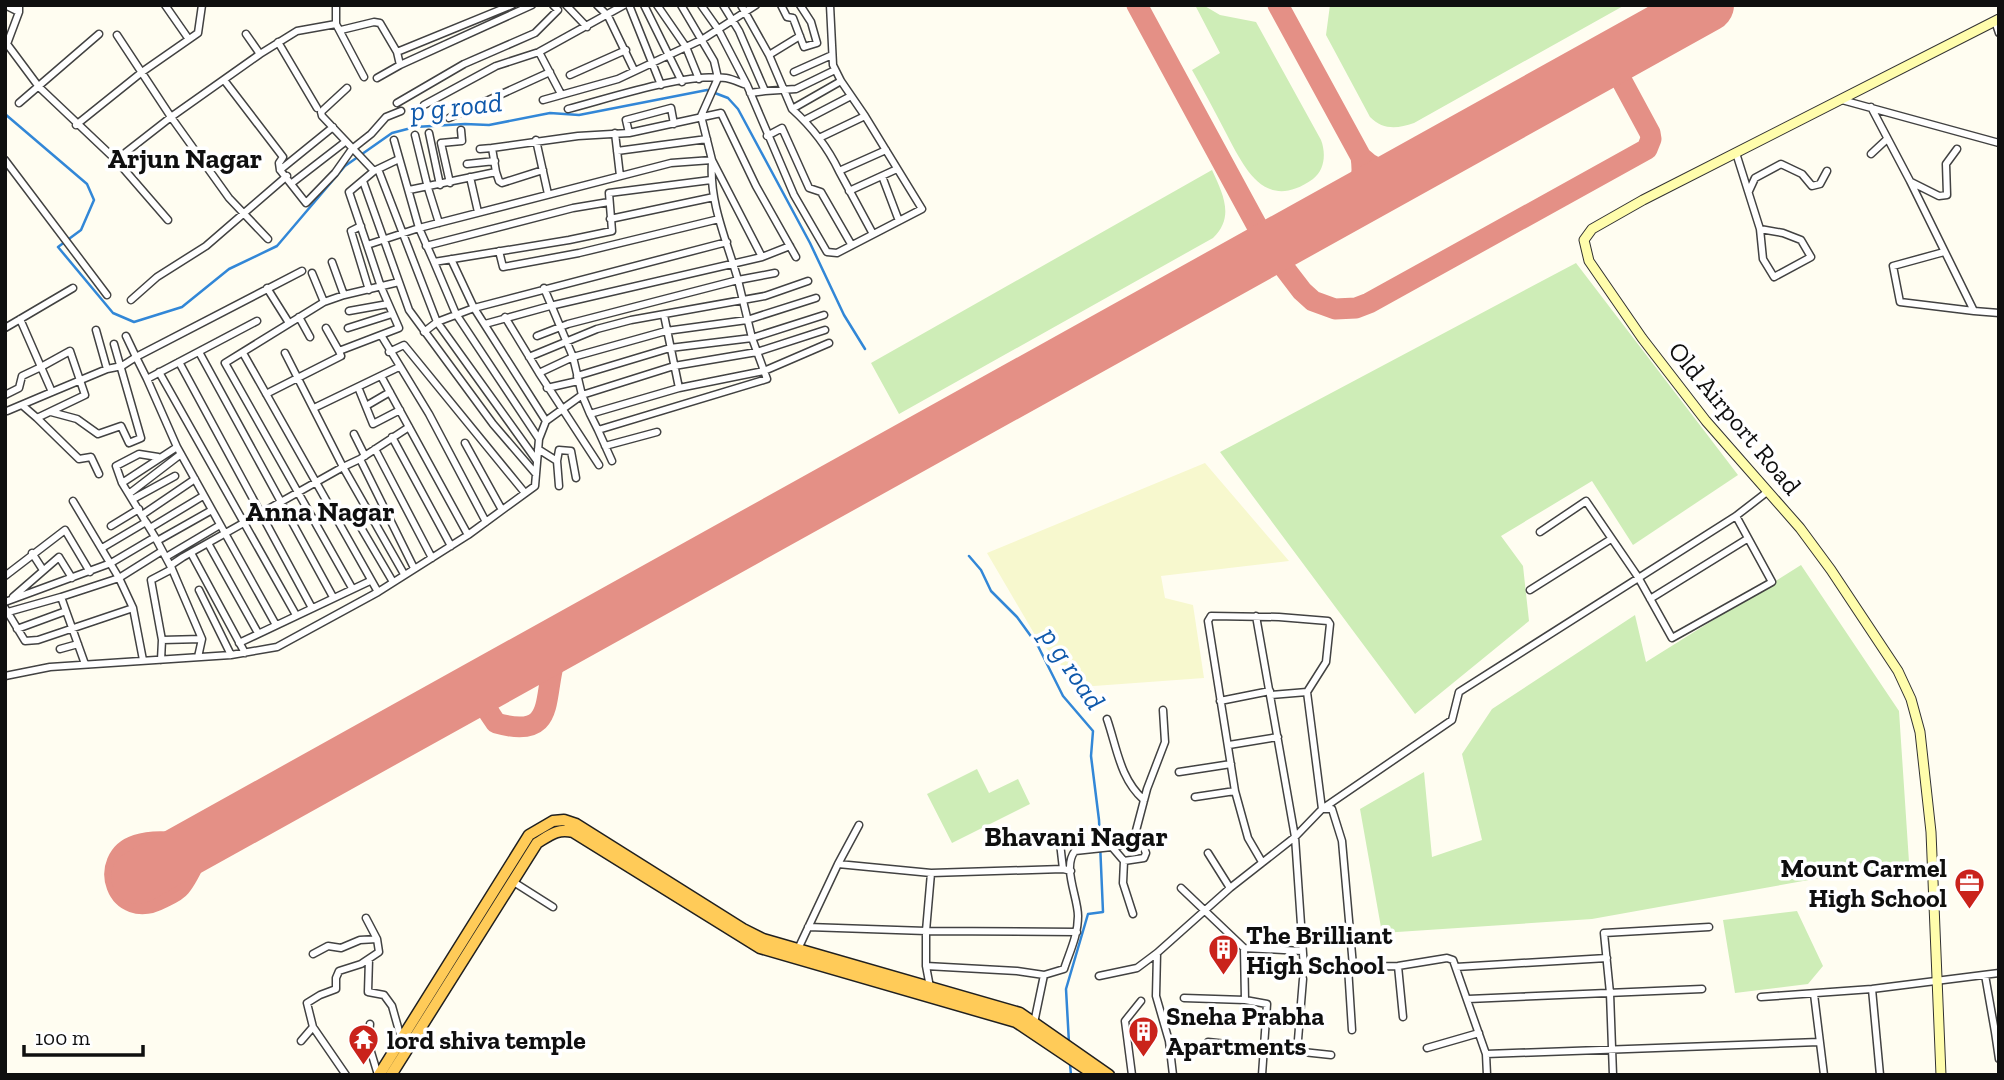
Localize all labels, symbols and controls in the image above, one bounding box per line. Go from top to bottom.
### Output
water label: p g road [407,85,504,128]
district label: Arjun Nagar [108,142,262,175]
street label: Old Airport Road [1662,335,1808,501]
district label: Anna Nagar [246,495,395,528]
water label: p g road [1033,620,1112,716]
district label: Bhavani Nagar [984,820,1168,853]
place label: Mount Carmel High School [1781,852,1947,914]
office icon: Mount Carmel High School [1953,866,1987,910]
place label: The Brilliant High School [1246,919,1393,981]
building icon: The Brilliant High School [1206,933,1240,977]
place label: Sneha Prabha Apartments [1166,1000,1324,1062]
scale bar [24,1014,144,1058]
building icon: Sneha Prabha Apartments [1126,1014,1160,1058]
temple icon: lord shiva temple [347,1023,381,1067]
place label: lord shiva temple [387,1024,586,1056]
text: 100 m [35,1025,90,1050]

